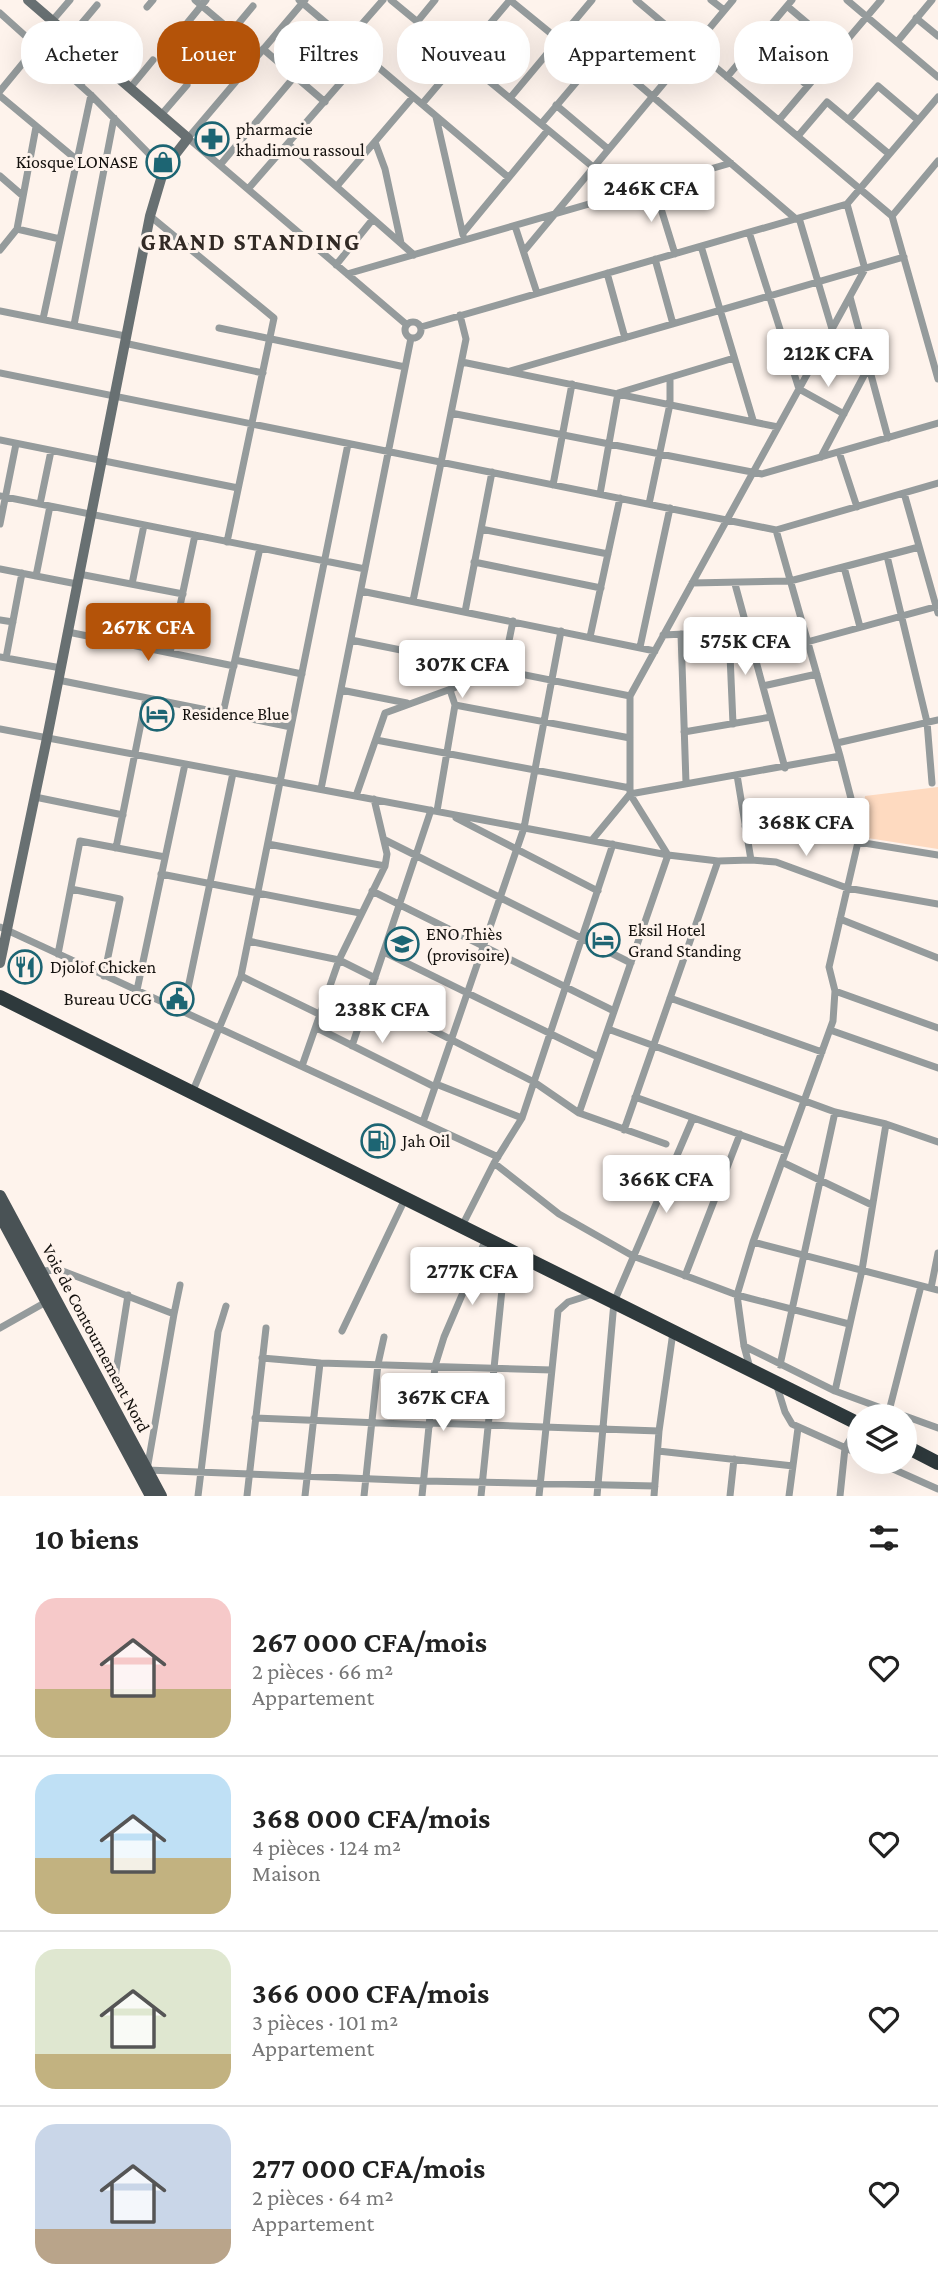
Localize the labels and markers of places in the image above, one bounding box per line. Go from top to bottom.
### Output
place label: pharmacie khadimou rassoul [236,119,365,160]
pharmacy icon: pharmacie khadimou rassoul [193,120,231,158]
shop icon: Kiosque LONASE [144,143,182,181]
place label: Kiosque LONASE [16,152,138,172]
pin: 246K CFA [579,164,723,224]
pin: 212K CFA [756,330,900,389]
pin: 267K CFA [76,604,220,663]
pin: 575K CFA [673,618,817,677]
pin: 307K CFA [390,640,534,700]
hotel icon: Residence Blue [138,695,176,733]
place label: Residence Blue [182,704,289,724]
pin: 368K CFA [734,798,878,858]
place label: Eksil Hotel Grand Standing [628,920,741,961]
hotel icon: Eksil Hotel Grand Standing [584,921,622,959]
place label: ENO Thiès (provisoire) [426,924,511,966]
school or university icon: ENO Thiès (provisoire) [383,925,421,963]
restaurant icon: Djolof Chicken [6,948,44,986]
place label: Djolof Chicken [50,957,156,978]
public building icon: Bureau UCG [158,980,196,1018]
pin: 238K CFA [310,986,454,1045]
place label: Bureau UCG [64,989,152,1009]
fuel station icon: Jah Oil [359,1122,397,1160]
place label: Jah Oil [400,1131,450,1151]
pin: 366K CFA [594,1156,738,1215]
pin: 277K CFA [400,1248,544,1307]
pin: 367K CFA [371,1374,515,1433]

